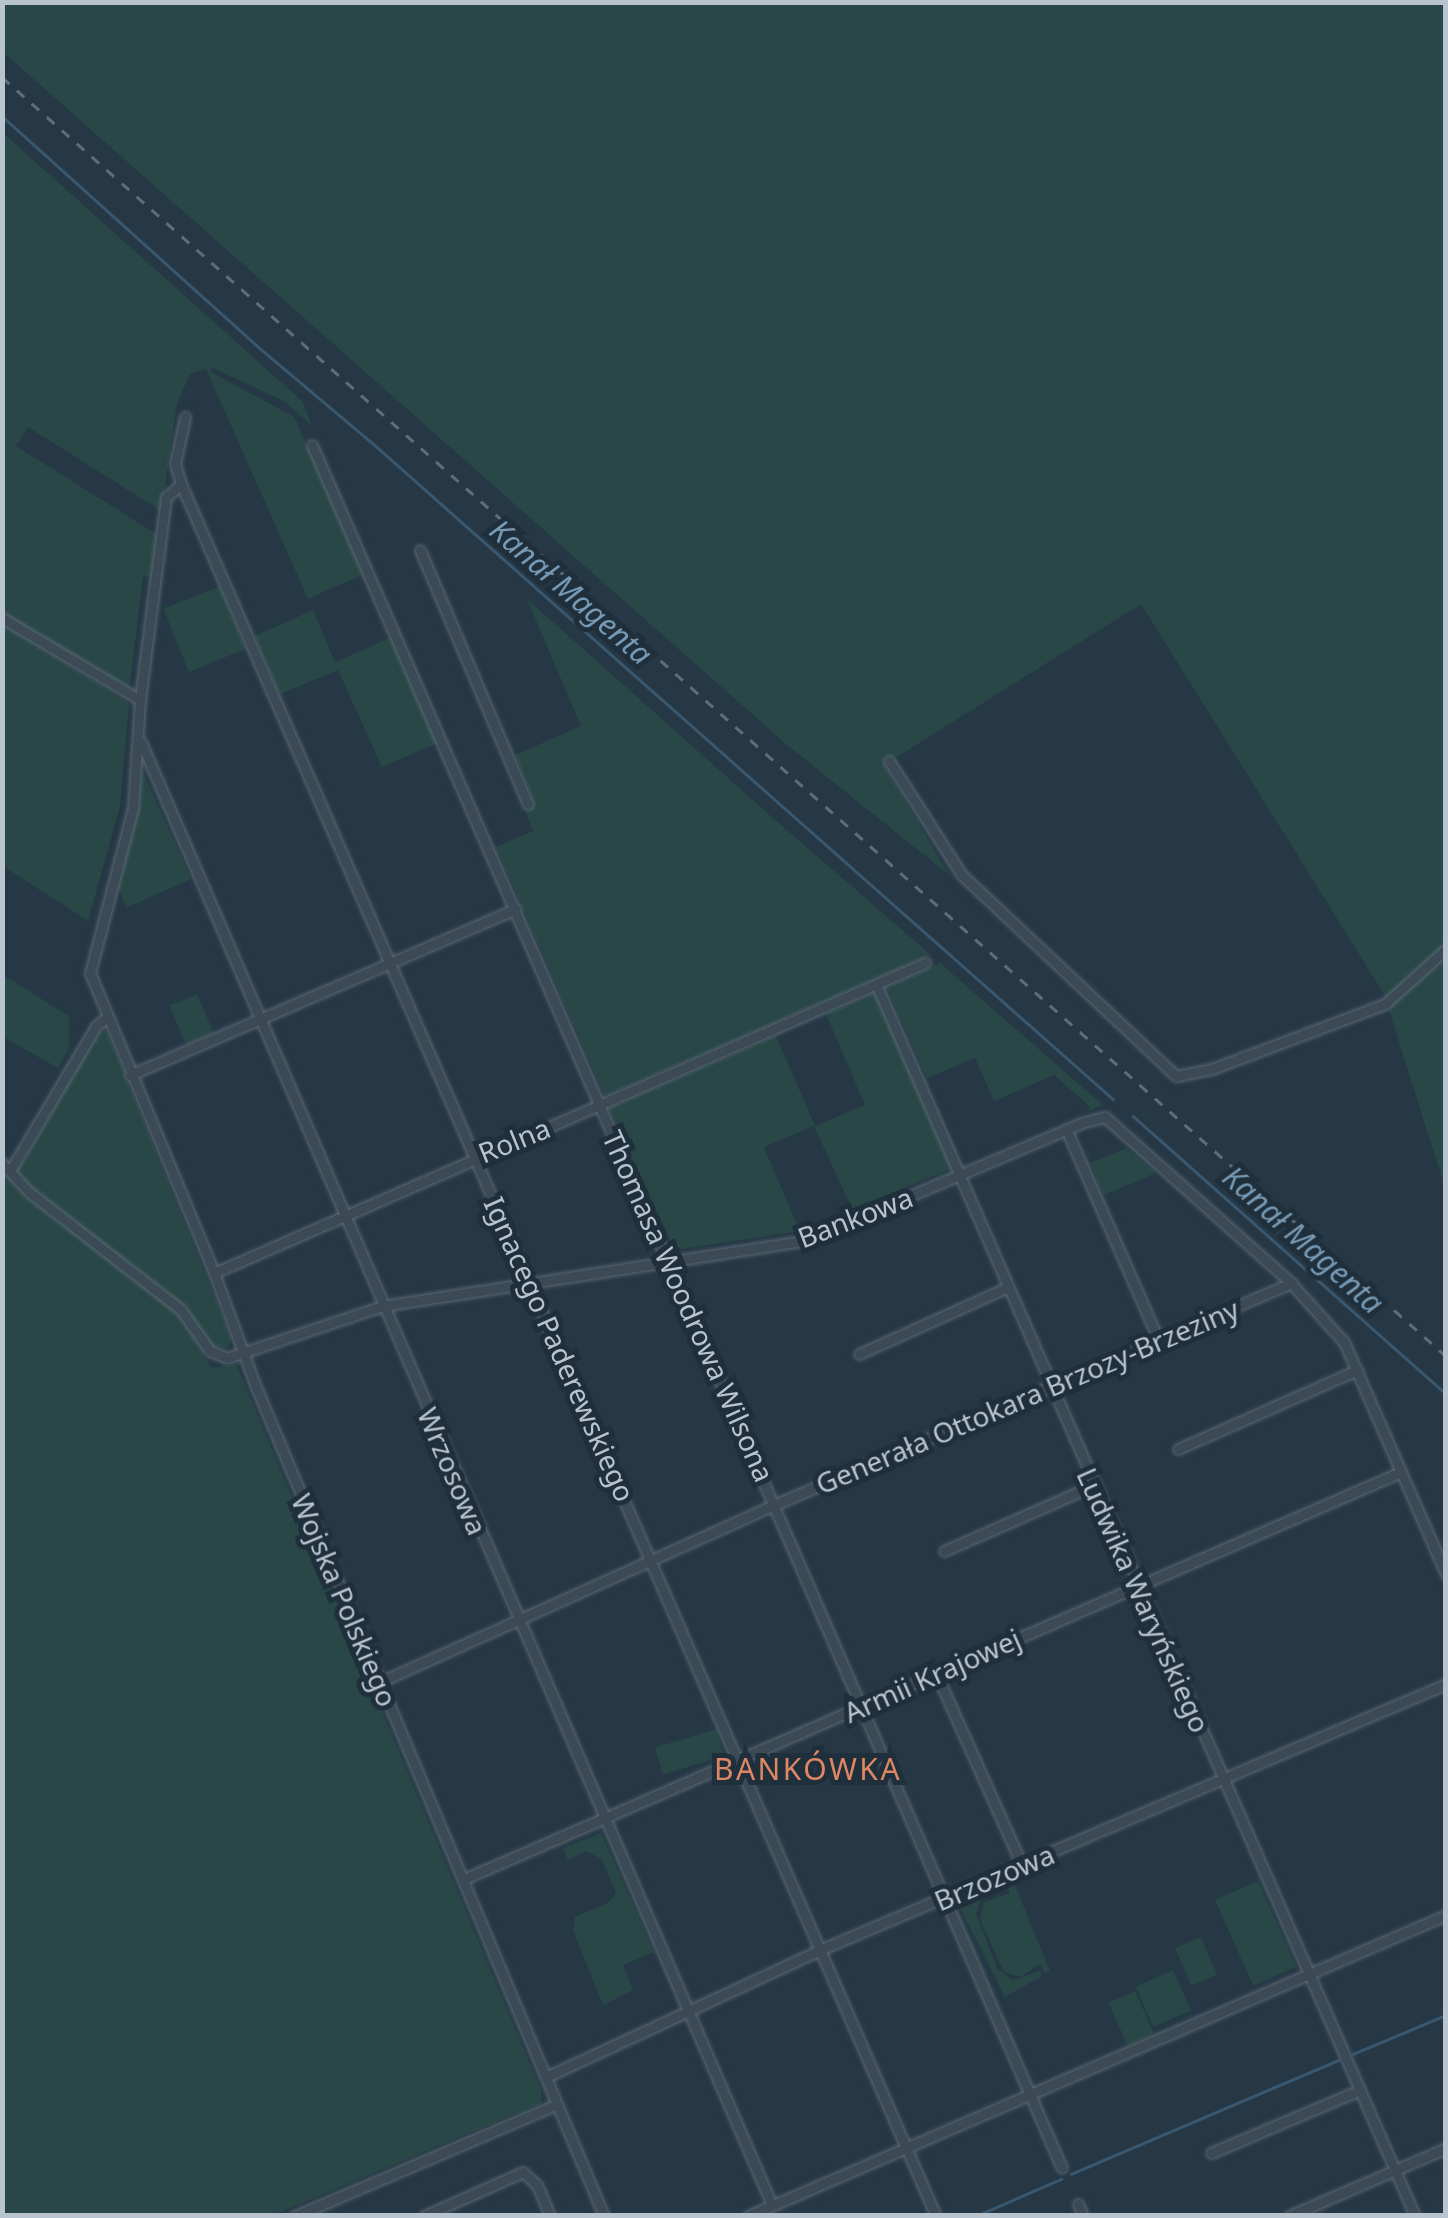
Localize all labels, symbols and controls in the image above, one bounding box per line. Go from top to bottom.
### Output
water label: Kanał Magenta [483,512,659,672]
street label: Rolna [473,1110,555,1170]
street label: Thomasa Woodrowa Wilsona [596,1125,782,1487]
water label: Kanał Magenta [1216,1159,1390,1321]
street label: Bankowa [793,1180,917,1254]
street label: Ignacego Paderewskiego [478,1192,642,1506]
street label: Generała Ottokara Brzozy-Brzeziny [810,1291,1244,1501]
street label: Wrzosowa [411,1402,495,1540]
street label: Ludwika Waryńskiego [1070,1462,1218,1738]
street label: Wojska Polskiego [285,1489,405,1711]
street label: Armii Krajowej [838,1621,1026,1729]
district label: BANKÓWKA [714,1751,902,1787]
street label: Brzozowa [929,1837,1059,1917]

